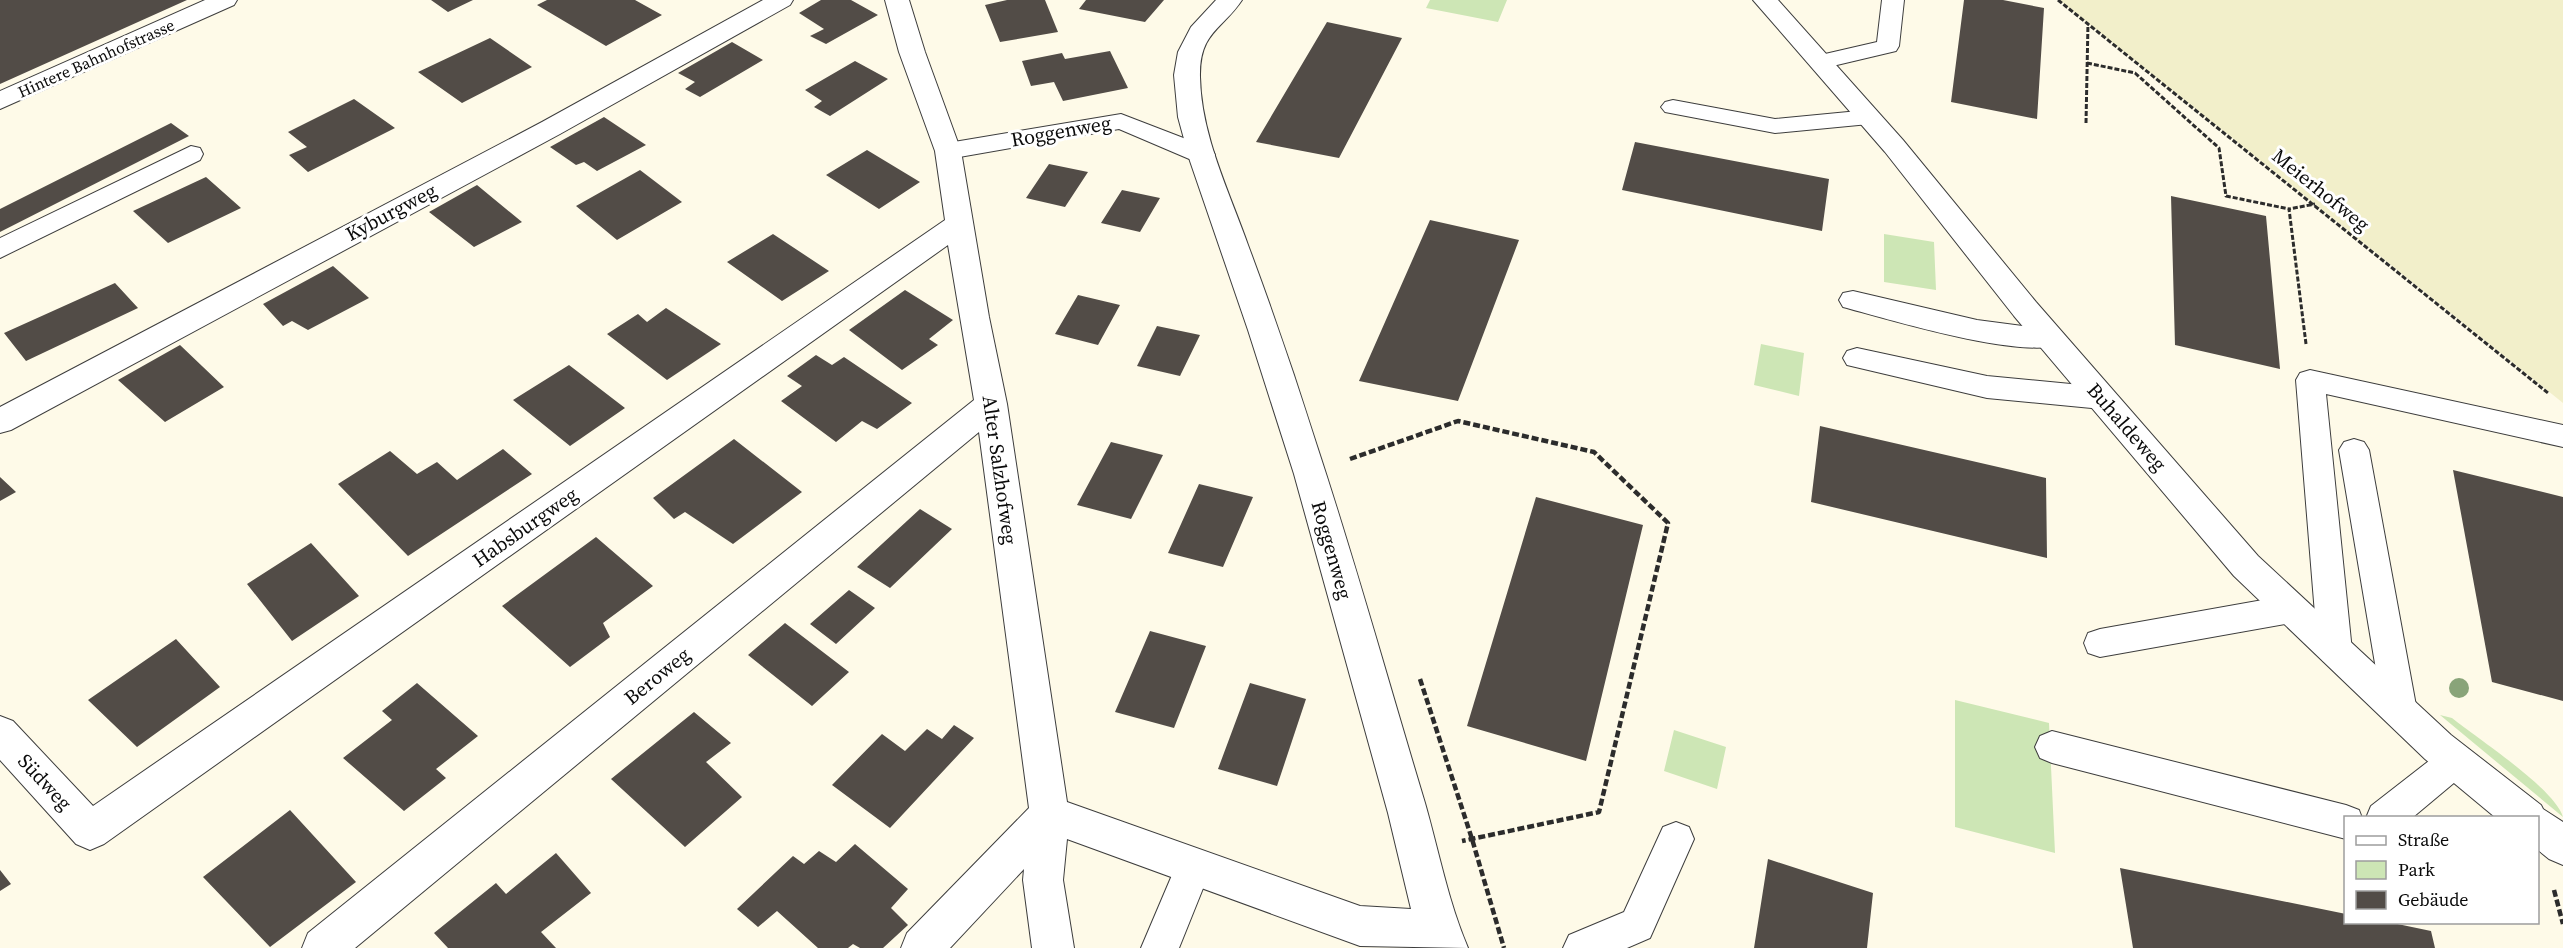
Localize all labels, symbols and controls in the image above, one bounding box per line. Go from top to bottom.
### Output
street label: Hintere Bahnhofstrasse [14,14,178,102]
street label: Roggenweg [1009,108,1113,154]
street label: Meierhofweg [2266,142,2376,238]
street label: Kyburgweg [341,176,441,248]
street label: Buhaldeweg [2081,377,2173,477]
street label: Alter Salzhofweg [976,394,1024,546]
street label: Habsburgweg [467,480,583,574]
street label: Roggenweg [1305,497,1359,603]
street label: Beroweg [618,641,696,711]
street label: Südweg [12,748,78,816]
legend [2344,816,2539,924]
text: Straße [2398,827,2449,852]
text: Park [2398,857,2435,882]
text: Gebäude [2398,887,2469,912]

